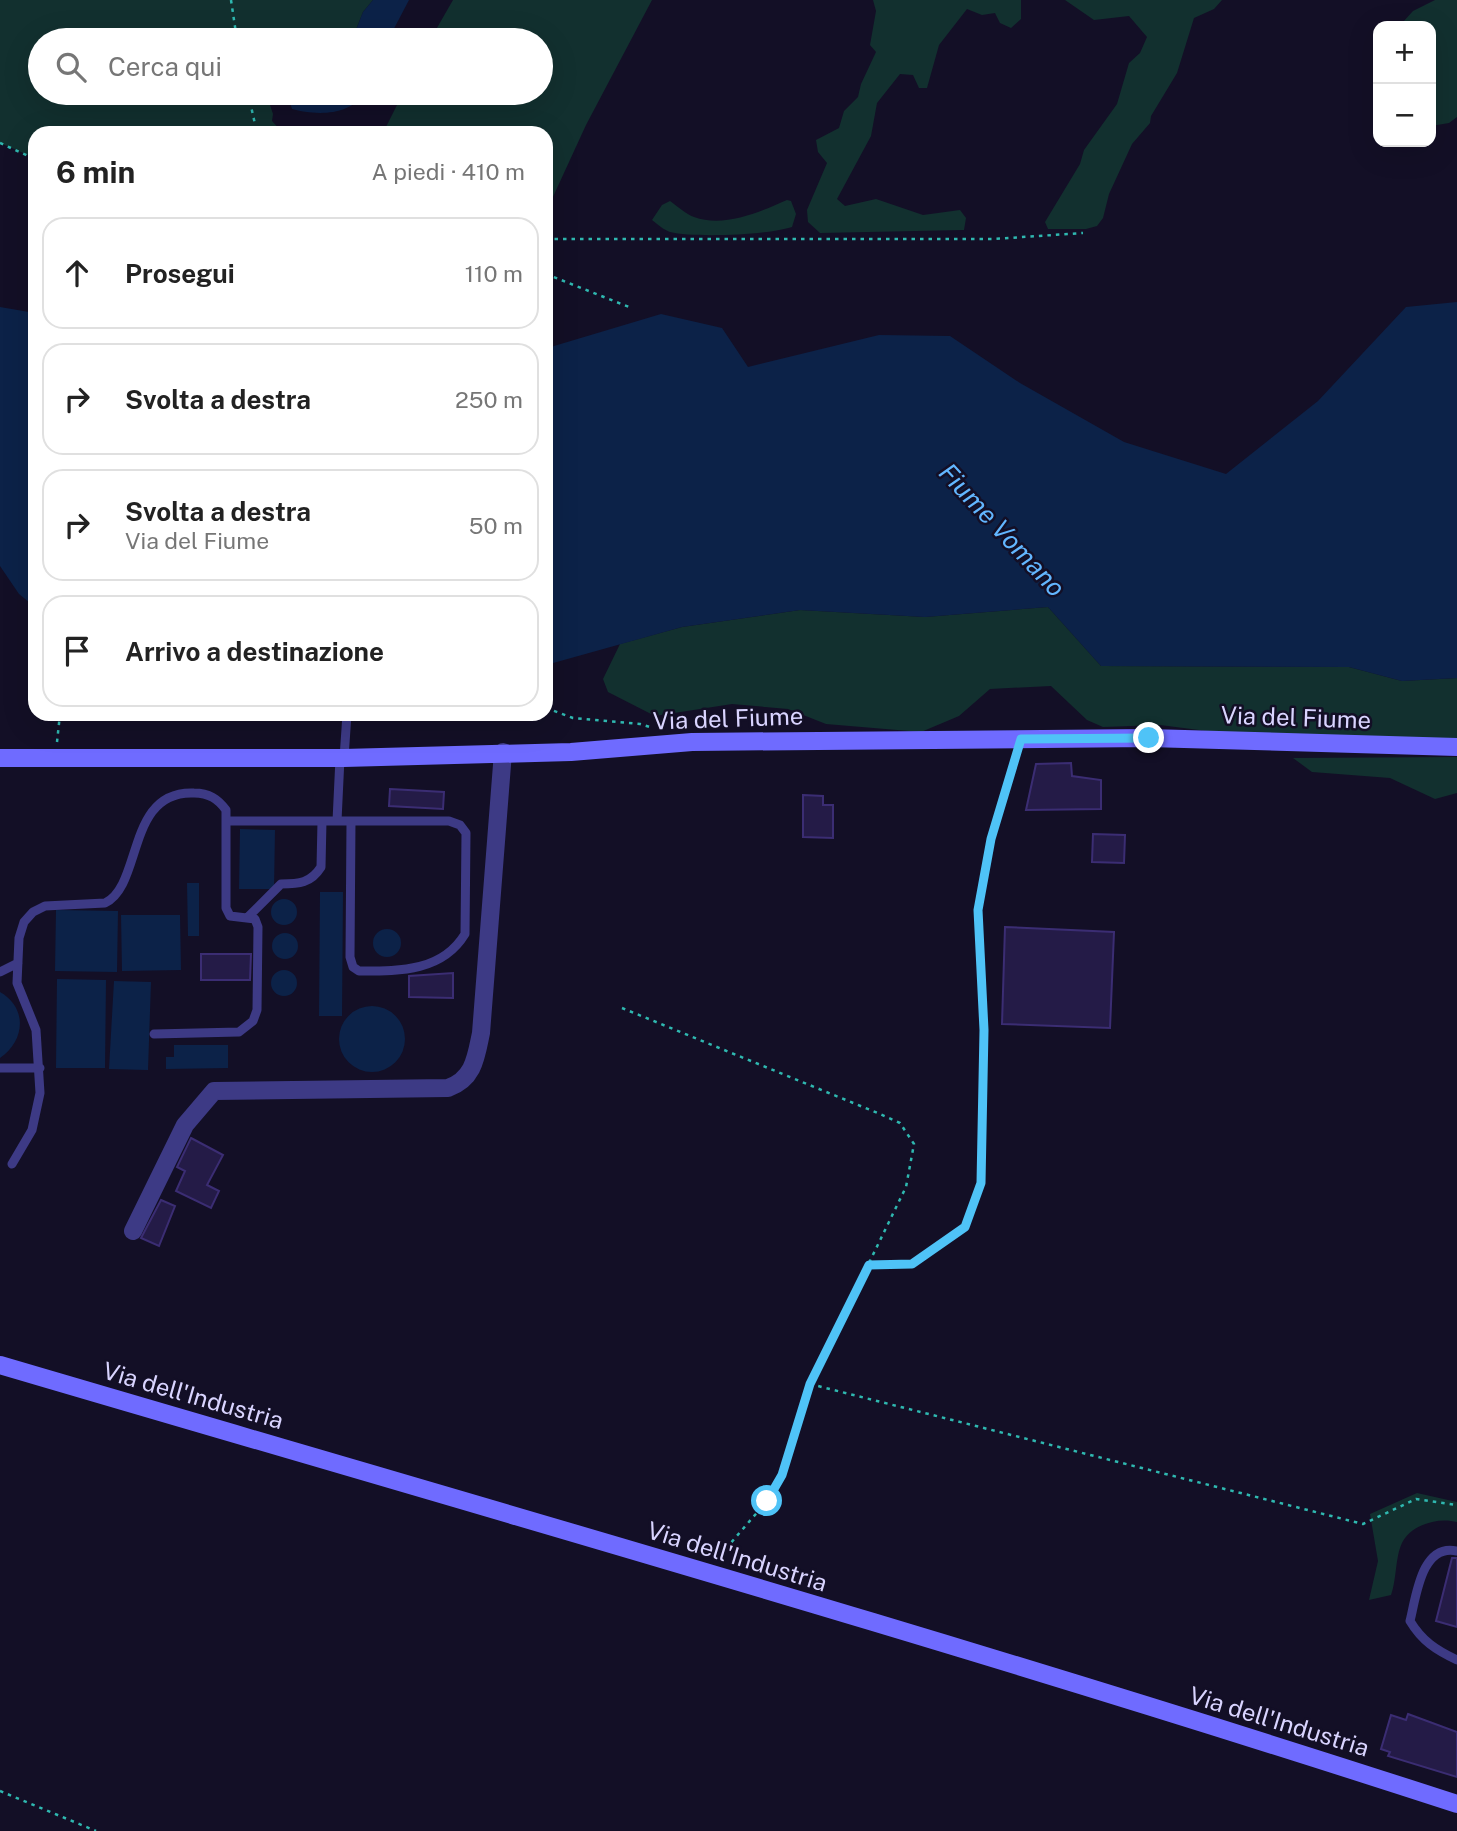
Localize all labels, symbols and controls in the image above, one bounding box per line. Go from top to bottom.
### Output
map controls [1373,21,1436,147]
button: + [1373,21,1436,84]
search box [28,28,553,105]
icon: search [52,48,90,86]
text: Cerca qui [108,51,222,82]
button: − [1373,84,1436,147]
text: 6 min [56,154,135,190]
text: A piedi · 410 m [371,158,525,185]
icon: ahead [58,254,96,292]
text: Prosegui [125,258,235,289]
text: 110 m [465,260,523,287]
icon: right [58,380,96,418]
text: Svolta a destra [125,384,311,415]
text: 250 m [455,386,523,413]
water label: Fiume Vomano [933,457,1072,603]
text: Svolta a destra [125,496,311,527]
icon: right [58,506,96,544]
text: 50 m [469,512,523,539]
text: Via del Fiume [125,527,269,554]
icon: arrive [58,632,96,670]
text: Arrivo a destinazione [125,636,384,667]
street label: Via del Fiume [1220,700,1372,734]
street label: Via del Fiume [652,701,804,735]
route end [1133,722,1164,753]
street label: Via dell'Industria [100,1356,287,1434]
route start [751,1485,782,1516]
street label: Via dell'Industria [644,1515,831,1597]
street label: Via dell'Industria [1186,1680,1373,1762]

